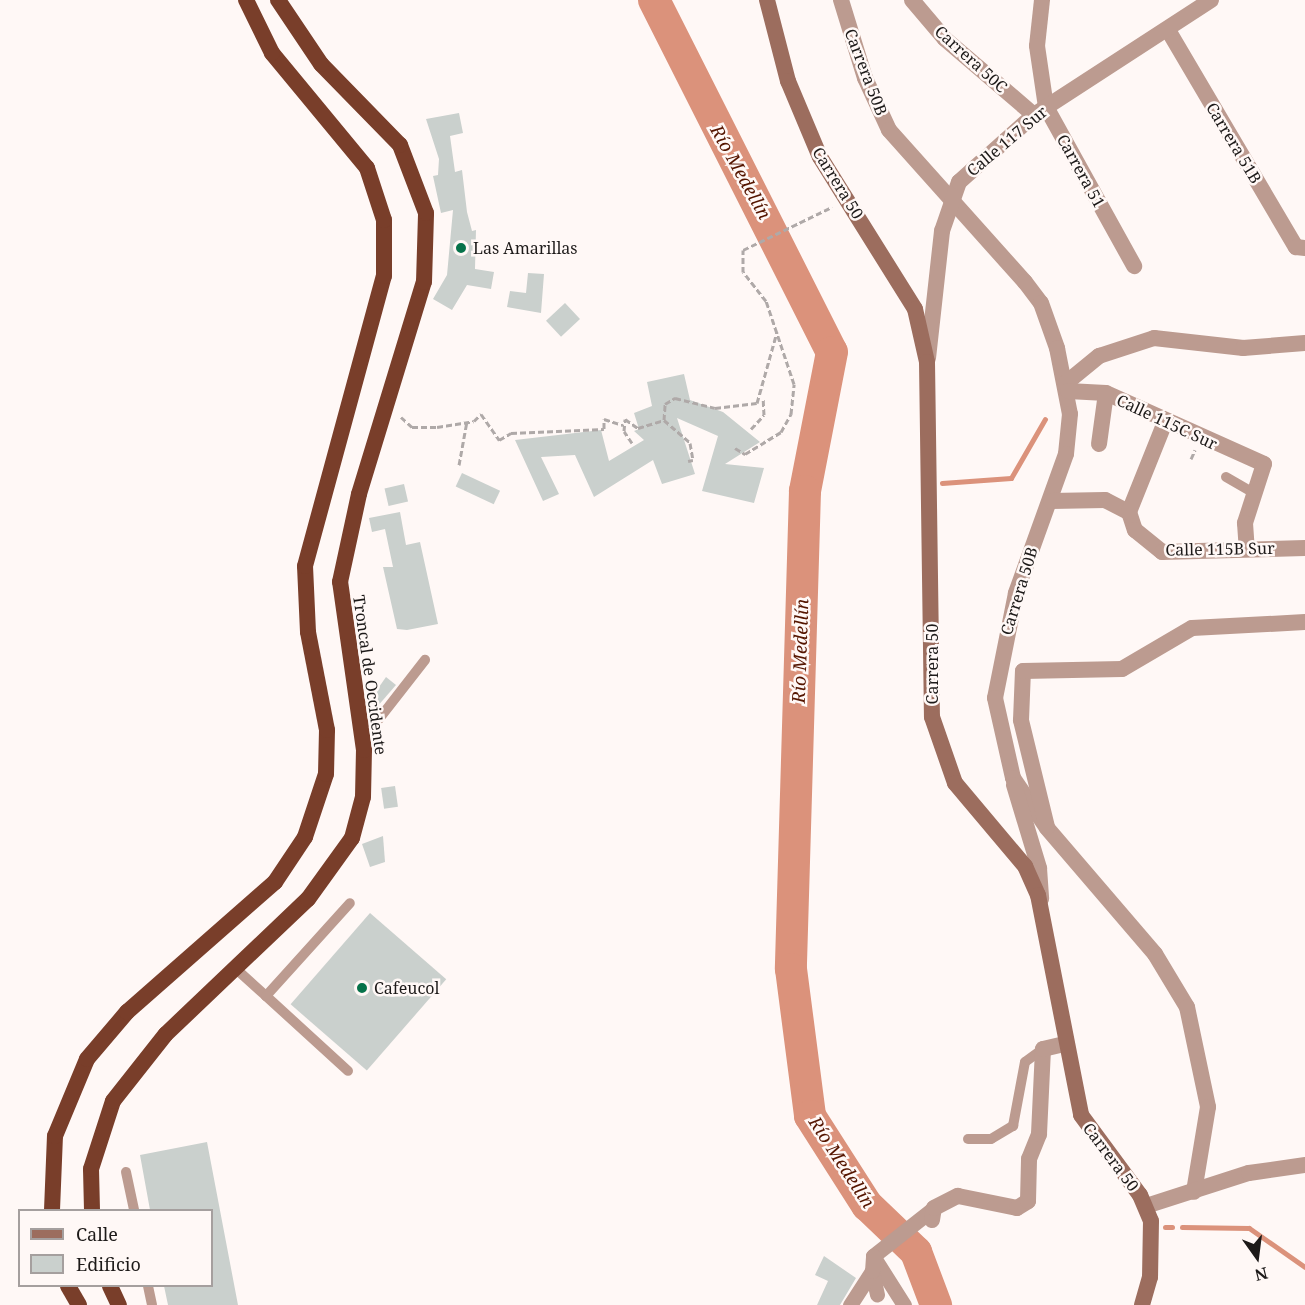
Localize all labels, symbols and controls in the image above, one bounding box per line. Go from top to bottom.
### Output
street label: Carrera 50C [931,22,1011,96]
street label: Carrera 50B [841,26,891,118]
street label: Carrera 51B [1202,99,1266,187]
street label: Calle 117 Sur [963,102,1051,180]
water label: Río Medellín [706,121,776,223]
street label: Carrera 51 [1053,131,1109,211]
street label: Carrera 50 [808,144,868,222]
place label: Las Amarillas [473,238,578,258]
marker: Las Amarillas [454,241,468,255]
street label: Calle 115C Sur [1114,390,1220,454]
street label: Calle 115B Sur [1165,538,1275,560]
street label: Carrera 50B [996,545,1042,637]
street label: Troncal de Occidente [349,594,391,756]
water label: Río Medellín [787,598,813,704]
street label: Carrera 50 [922,624,942,704]
place label: Cafeucol [374,978,440,998]
marker: Cafeucol [355,981,369,995]
water label: Río Medellín [804,1112,880,1212]
street label: Carrera 50 [1079,1119,1143,1195]
legend [18,1209,213,1287]
text: Calle [76,1222,118,1246]
north arrow [1227,1227,1287,1287]
text: Edificio [76,1252,141,1276]
text: N [1253,1262,1270,1287]

